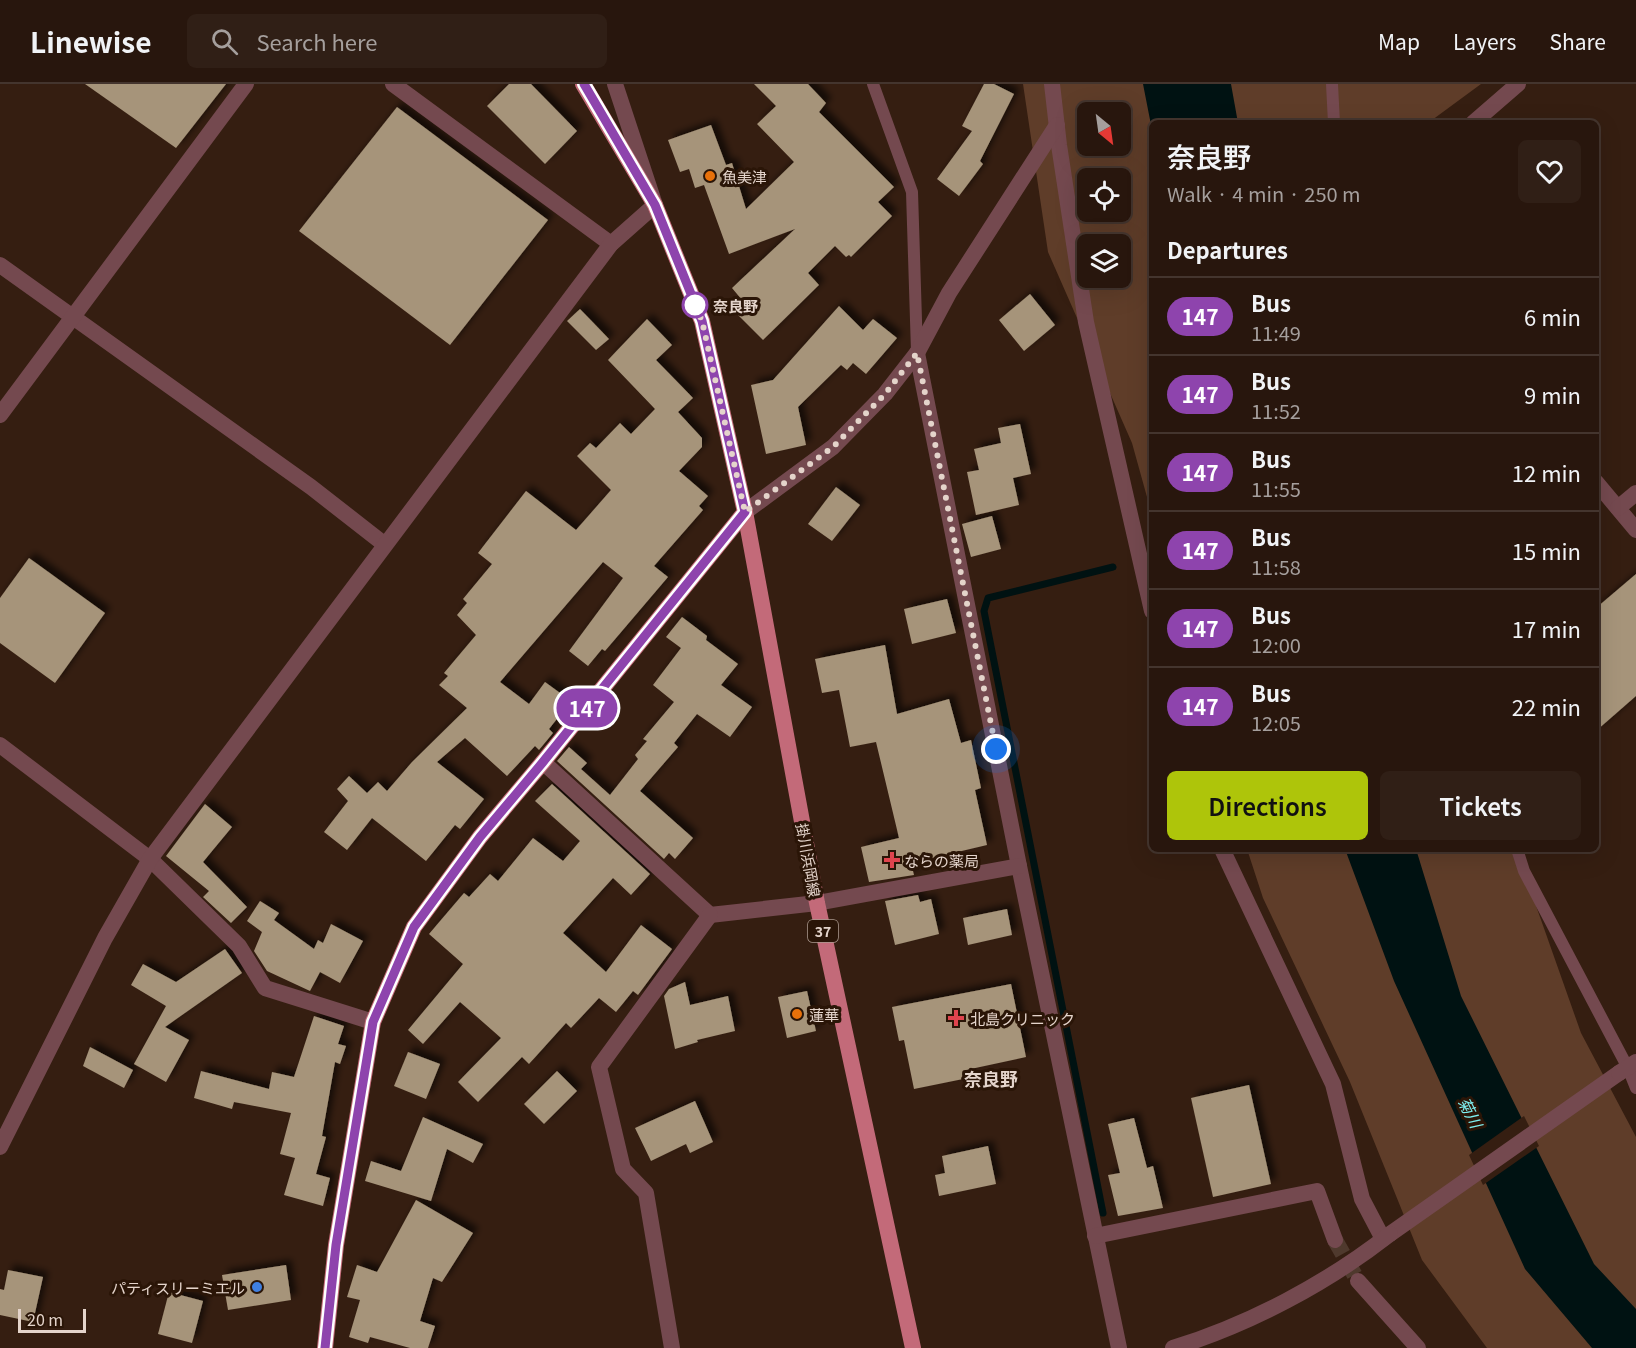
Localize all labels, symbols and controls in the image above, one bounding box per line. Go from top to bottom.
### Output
search box [187,14,607,68]
text: Linewise [30,21,151,61]
icon: search [208,25,241,58]
text: Search here [256,25,377,57]
text: Map [1378,26,1420,56]
text: Layers [1453,26,1516,56]
text: Share [1549,26,1606,56]
north arrow [1077,102,1131,156]
map controls [1077,102,1131,288]
text: 奈良野 [1167,136,1251,176]
button: heart [1518,140,1581,203]
place label: 魚美津 [722,166,767,187]
button: locate [1077,168,1131,222]
marker: 魚美津 [703,169,717,183]
text: Walk · 4 min · 250 m [1167,179,1361,208]
text: Departures [1167,233,1288,265]
button: layers [1077,234,1131,288]
text: Bus [1251,286,1291,318]
marker: 奈良野 [682,292,708,318]
place label: 奈良野 [713,295,758,316]
text: 6 min [1524,300,1581,332]
text: 147 [1181,301,1219,331]
text: 11:49 [1251,318,1301,347]
text: Bus [1251,364,1291,396]
text: 9 min [1524,378,1581,410]
text: 147 [1181,379,1219,409]
text: 11:52 [1251,396,1301,425]
text: Bus [1251,442,1291,474]
text: 12 min [1512,456,1581,488]
text: 147 [1181,457,1219,487]
text: 11:55 [1251,474,1301,503]
text: Bus [1251,520,1291,552]
text: 15 min [1512,534,1581,566]
text: 147 [1181,535,1219,565]
text: 11:58 [1251,552,1301,581]
text: Bus [1251,598,1291,630]
text: 17 min [1512,612,1581,644]
text: 147 [1181,613,1219,643]
text: 12:00 [1251,630,1301,659]
text: Bus [1251,676,1291,708]
line badge: 147 [552,688,622,728]
text: 22 min [1512,690,1581,722]
text: 147 [1181,691,1219,721]
text: 147 [568,693,606,723]
text: 12:05 [1251,708,1301,737]
your location [981,734,1011,764]
button: Directions [1167,771,1368,840]
button: Tickets [1380,771,1581,840]
street label: 掛川浜岡線 [792,821,826,899]
place label: ならの薬局 [904,850,979,871]
marker: ならの薬局 [885,853,899,867]
road number: 37 [808,920,838,942]
place label: 蓮華 [809,1004,839,1025]
marker: 蓮華 [790,1007,804,1021]
place label: 北島クリニック [970,1008,1075,1029]
marker: 北島クリニック [947,1009,965,1027]
district label: 奈良野 [964,1065,1018,1091]
water label: 菊川 [1453,1092,1490,1133]
place label: パティスリーミエル [111,1277,245,1298]
marker: パティスリーミエル [250,1280,264,1294]
scale bar [18,1306,86,1334]
text: 20 m [27,1307,63,1331]

